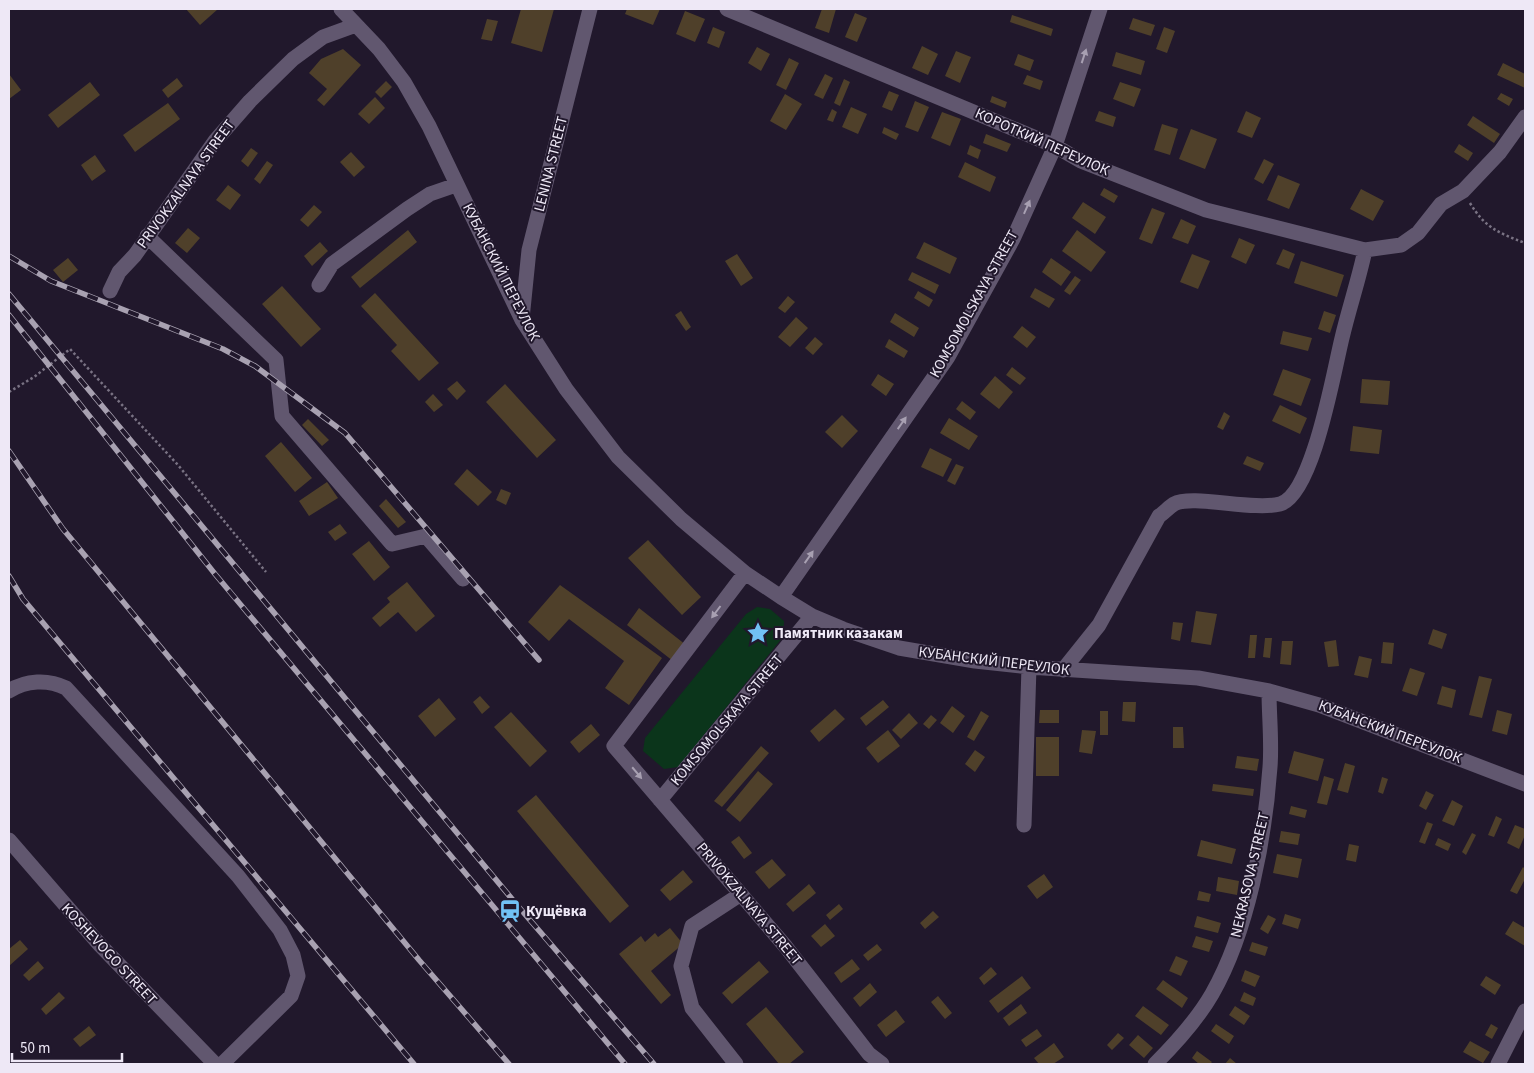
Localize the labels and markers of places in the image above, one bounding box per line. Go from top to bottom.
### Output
place icon: Памятник казакам [745,620,771,646]
place label: Памятник казакам [774,623,903,644]
station icon: Кущёвка [497,898,523,924]
place label: Кущёвка [526,901,587,922]

